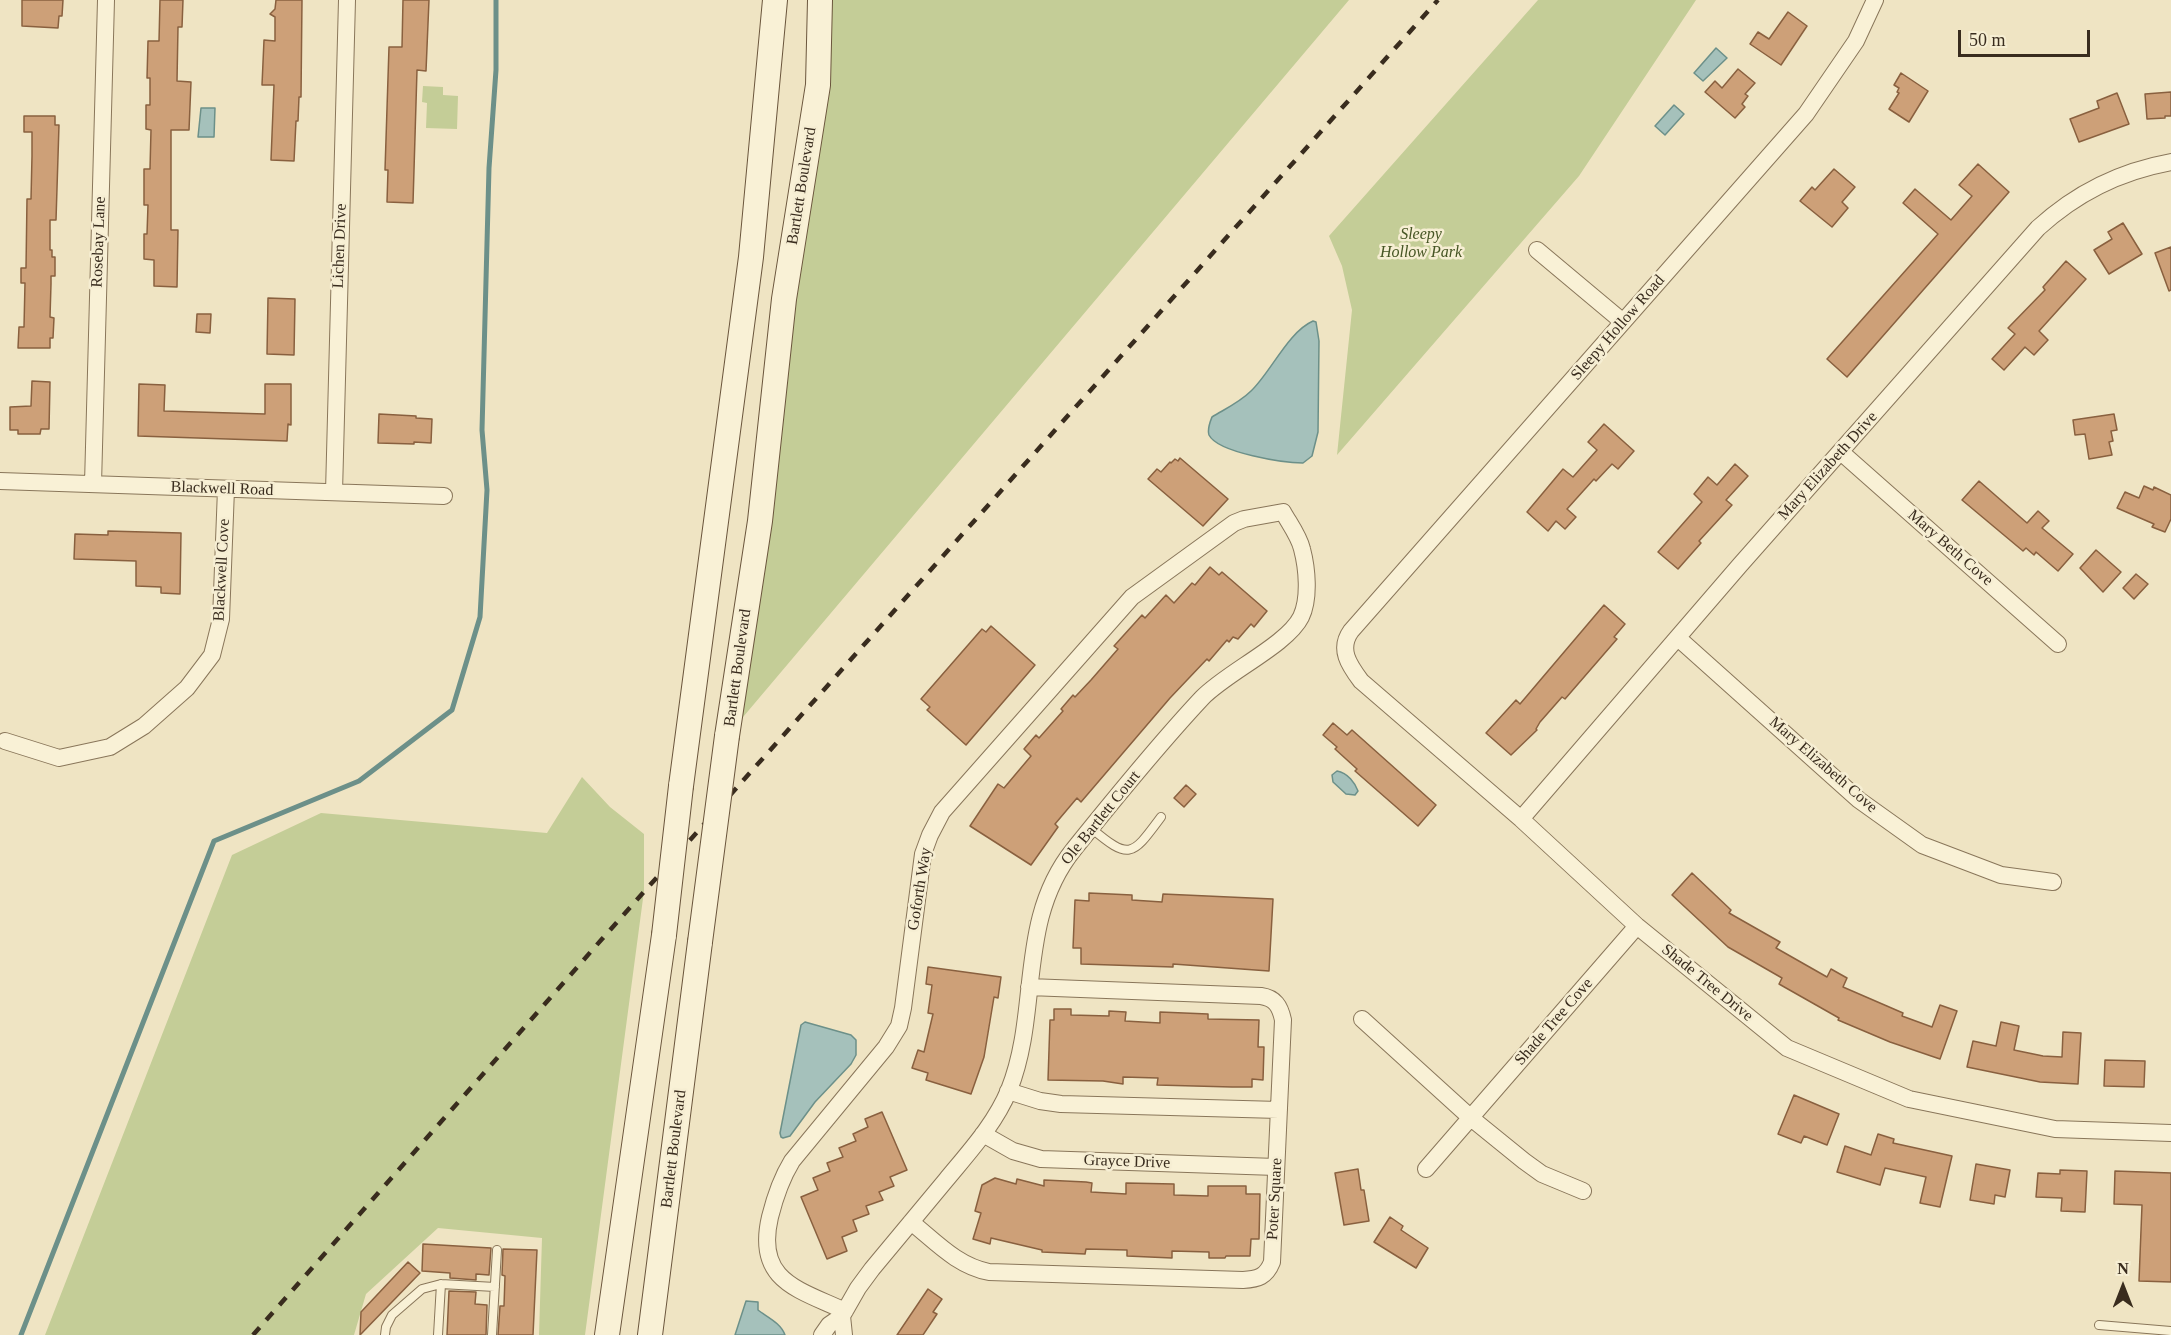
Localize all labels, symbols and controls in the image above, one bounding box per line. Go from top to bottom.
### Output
scale bar [1961,18,2093,56]
text: 50 m [1969,30,2006,50]
street label: Bartlett Boulevard [783,126,821,246]
street label: Rosebay Lane [88,196,110,288]
street label: Lichen Drive [329,203,351,289]
park label: Sleepy Hollow Park [1380,225,1462,263]
street label: Sleepy Hollow Road [1567,271,1669,385]
street label: Mary Elizabeth Drive [1774,408,1882,524]
street label: Blackwell Road [170,478,274,500]
street label: Mary Beth Cove [1903,506,1997,590]
street label: Blackwell Cove [210,518,234,622]
street label: Bartlett Boulevard [720,608,756,728]
street label: Mary Elizabeth Cove [1765,713,1881,817]
street label: Ole Bartlett Court [1057,767,1145,869]
street label: Goforth Way [904,846,936,932]
street label: Shade Tree Drive [1657,940,1757,1026]
street label: Shade Tree Cove [1511,974,1597,1070]
street label: Bartlett Boulevard [657,1089,691,1209]
street label: Grayce Drive [1083,1151,1171,1173]
street label: Poter Square [1263,1157,1287,1241]
north arrow [2093,1257,2153,1317]
text: N [2117,1260,2129,1277]

